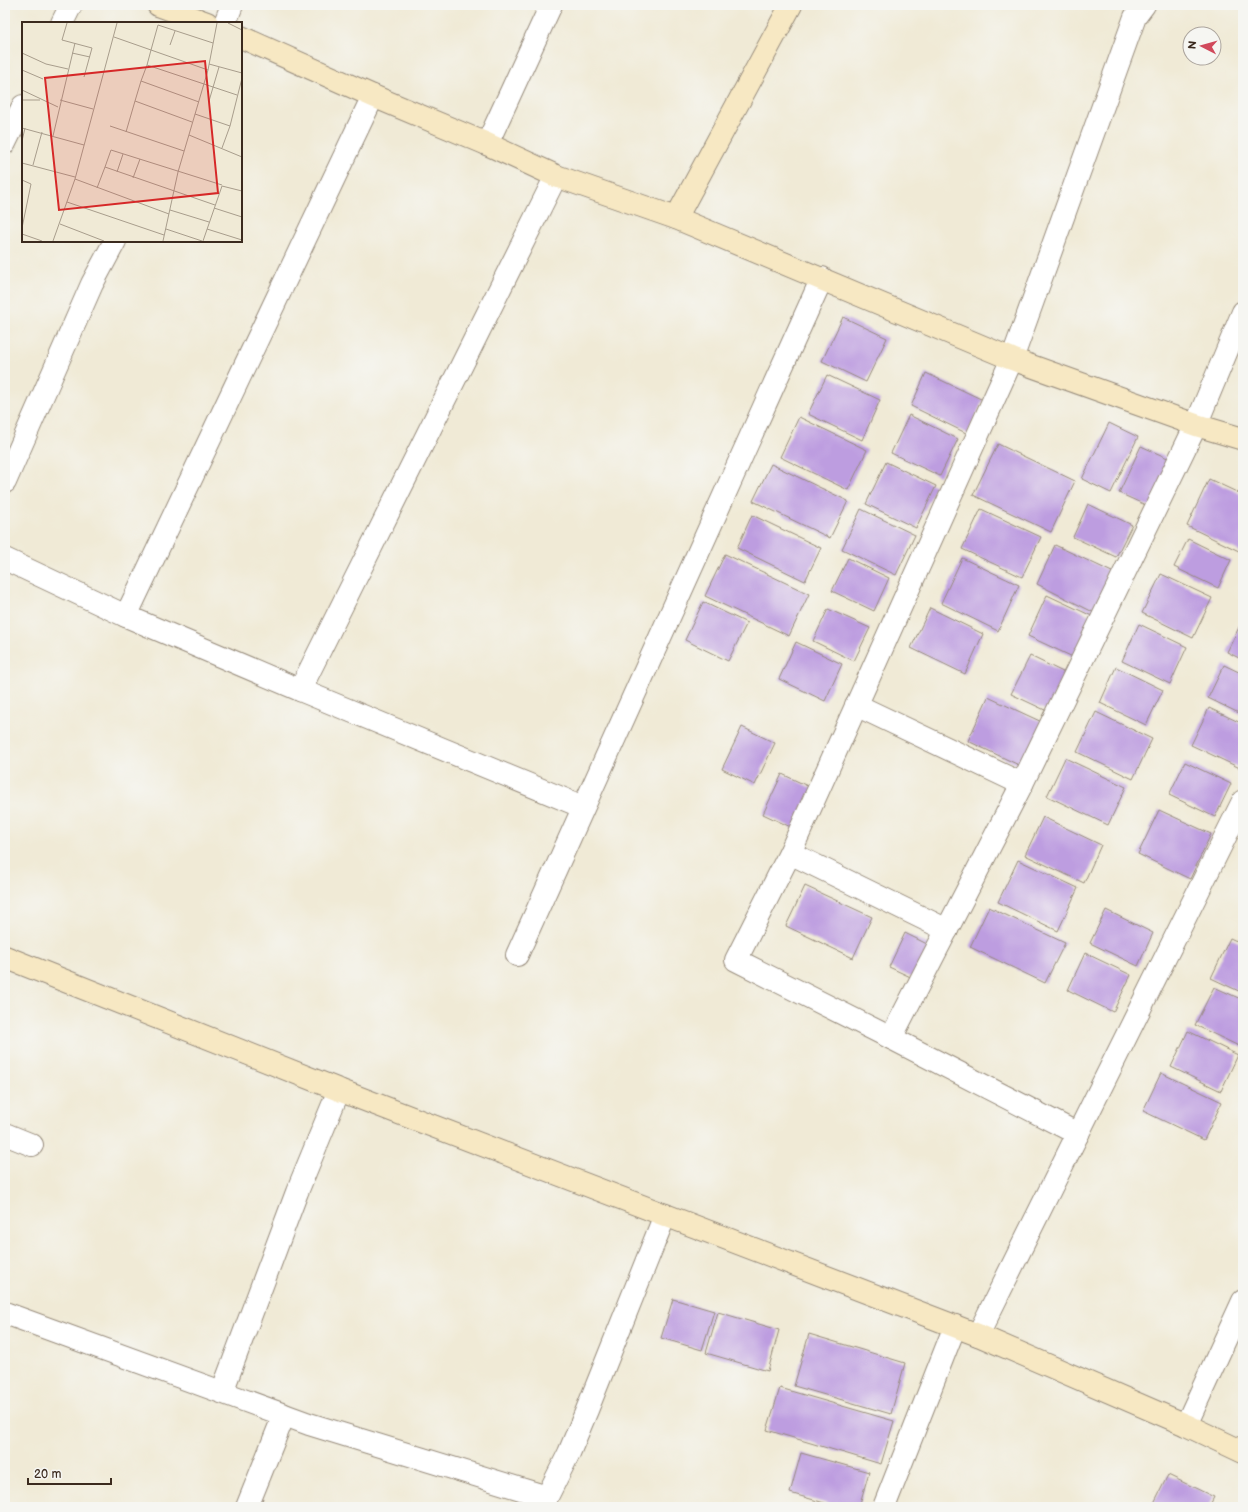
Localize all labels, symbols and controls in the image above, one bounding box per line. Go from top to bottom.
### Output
inset map [22,22,242,242]
north arrow [1182,26,1222,66]
text: N [1186,40,1199,50]
scale bar [28,1460,111,1486]
text: 20 m [34,1467,61,1482]

